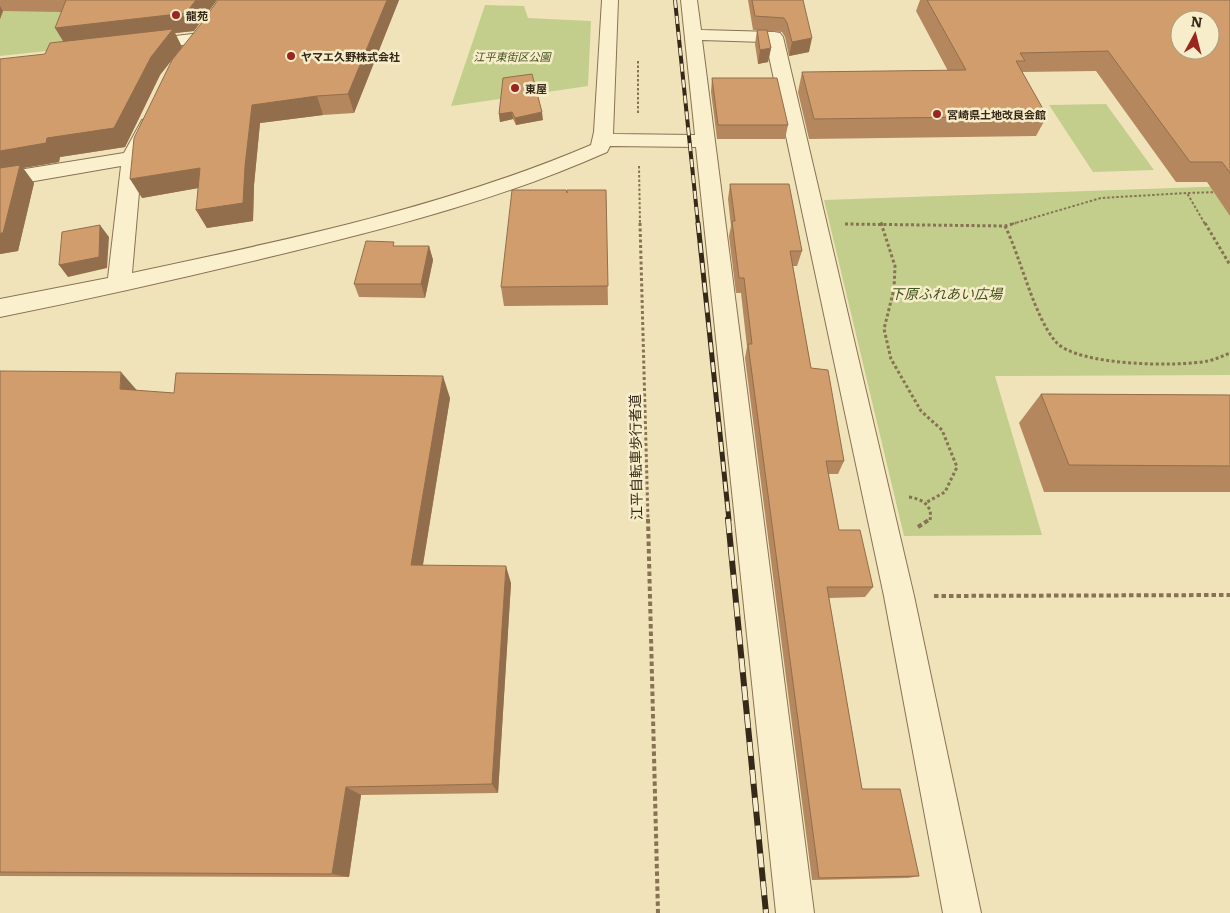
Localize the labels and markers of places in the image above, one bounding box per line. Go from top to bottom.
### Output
place label: 龍苑 [186,7,208,23]
marker: 龍苑 [170,9,182,21]
place label: ヤマエ久野株式会社 [301,48,400,64]
marker: ヤマエ久野株式会社 [285,50,297,62]
place label: 東屋 [525,80,547,96]
marker: 東屋 [509,82,521,94]
place label: 宮崎県土地改良会館 [947,106,1046,122]
marker: 宮崎県土地改良会館 [931,108,943,120]

